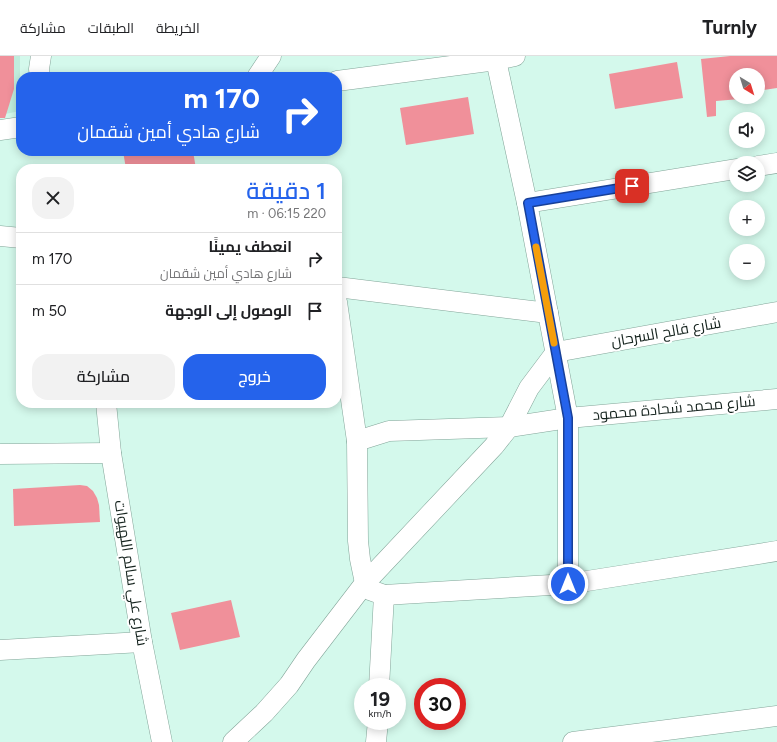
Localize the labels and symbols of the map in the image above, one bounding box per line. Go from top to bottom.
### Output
north arrow [729,68,765,104]
pin [615,169,649,203]
street label: شارع فالح السرحان [609,313,723,353]
street label: شارع محمد شحادة محمود [592,392,756,426]
street label: شارع علي سالم اللهيوات [108,499,151,648]
position arrow [547,563,589,605]
speed limit sign: 30 [414,678,466,730]

